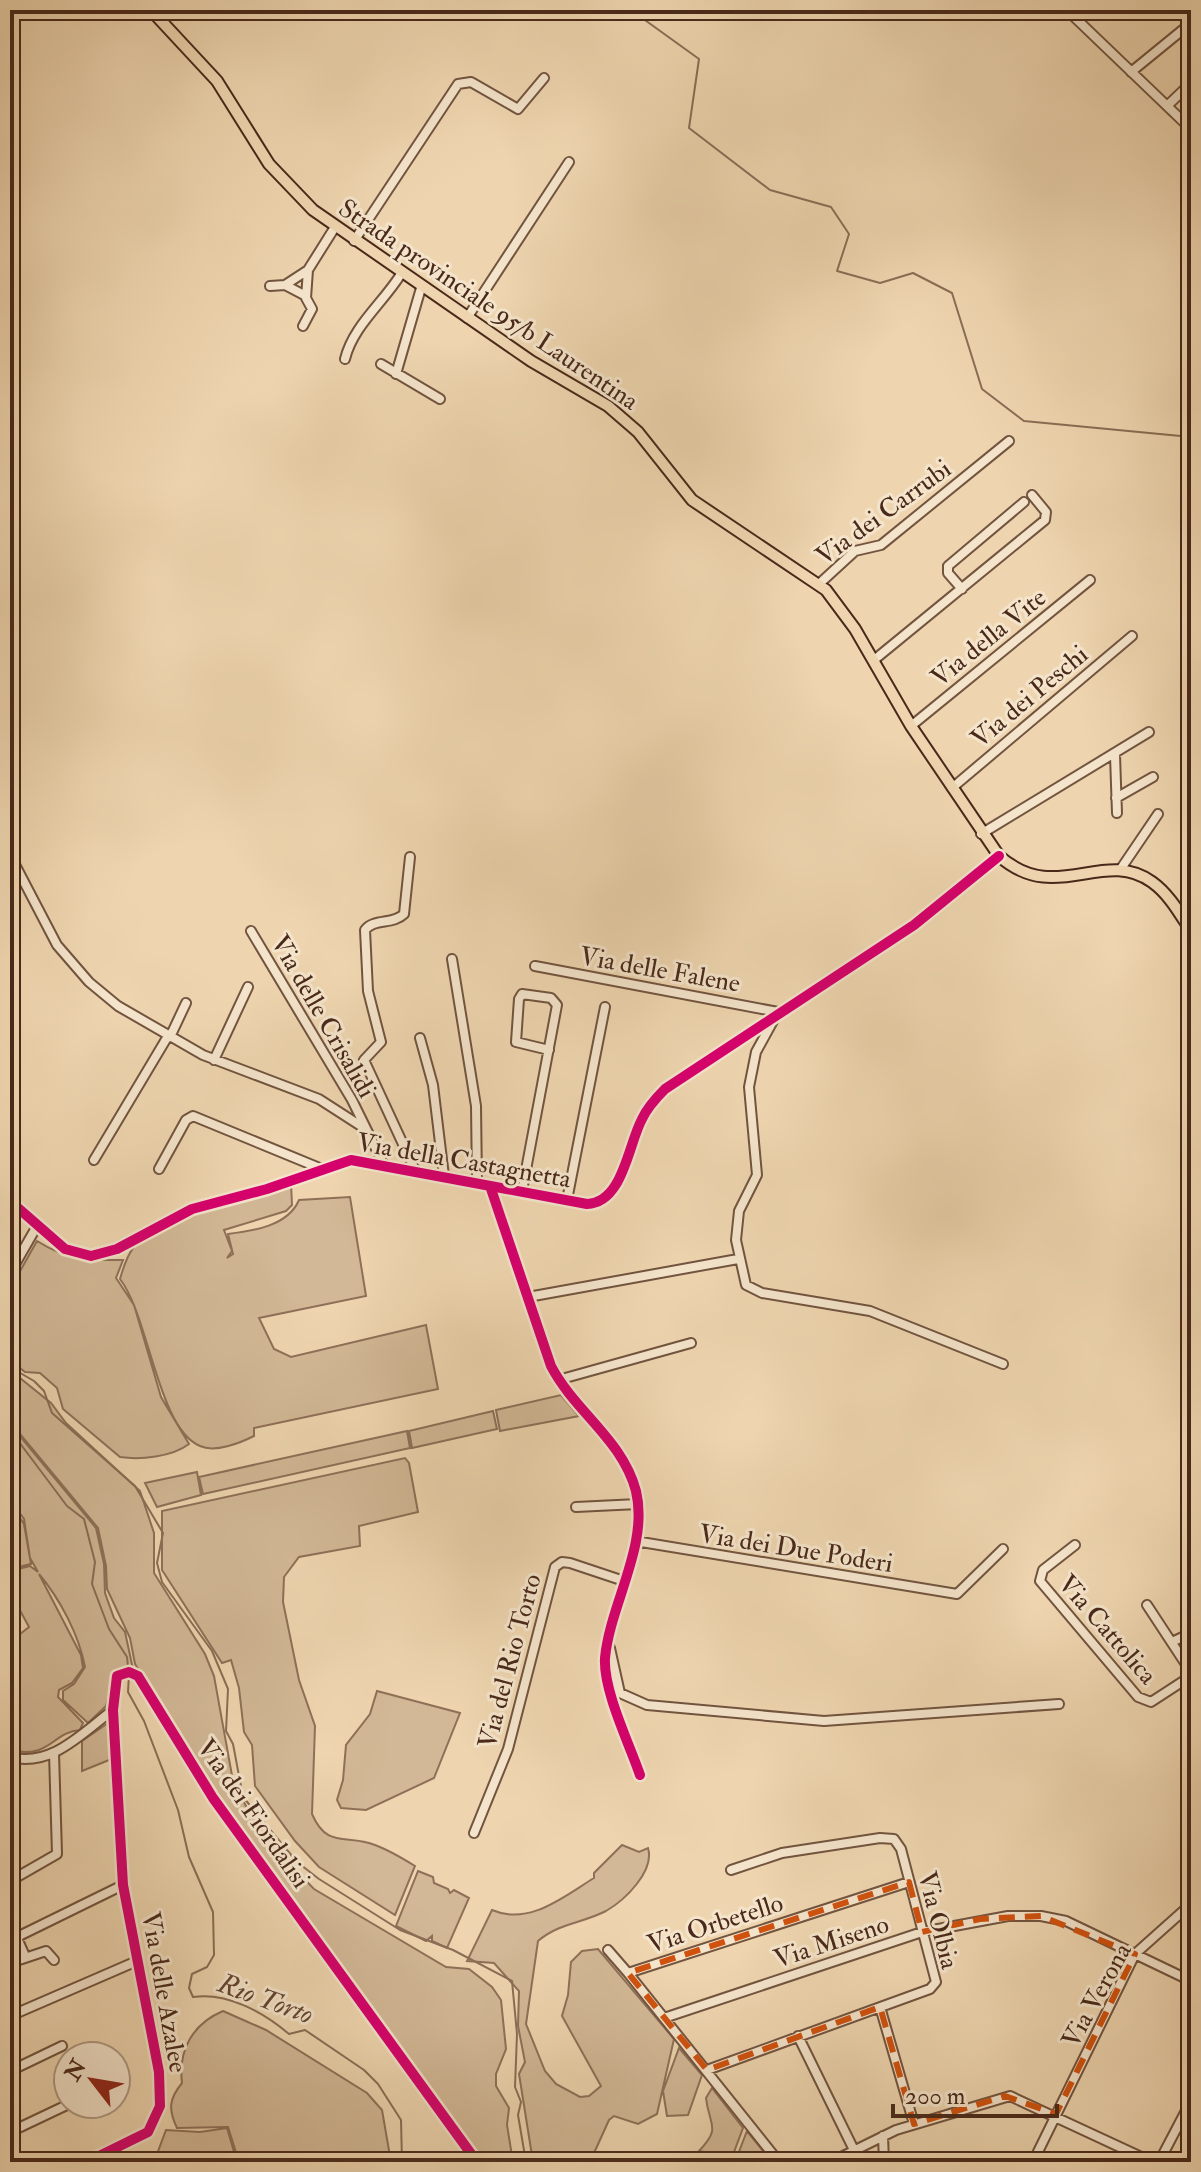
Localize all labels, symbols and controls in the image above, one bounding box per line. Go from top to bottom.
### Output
street label: Strada provinciale 95/b Laurentina [332,192,645,418]
street label: Via dei Carrubi [810,453,958,573]
street label: Via della Vite [925,582,1053,694]
street label: Via dei Peschi [965,639,1095,755]
street label: Via delle Crisalidi [264,929,383,1104]
street label: Via delle Falene [577,940,743,1000]
street label: Via della Castagnetta [354,1126,574,1196]
street label: Via dei Due Poderi [697,1518,895,1580]
street label: Via Cattolica [1051,1568,1164,1691]
street label: Via del Rio Torto [471,1570,549,1752]
street label: Via dei Fiordalisi [190,1733,317,1895]
street label: Via Olbia [911,1868,966,1973]
street label: Via Orbetello [643,1887,787,1961]
street label: Via Miseno [770,1908,893,1976]
street label: Via delle Azalee [134,1909,194,2075]
street label: Via Verona [1055,1937,1139,2053]
water label: Rio Torto [212,1966,318,2033]
north arrow [52,2040,132,2120]
text: N [58,2054,93,2087]
scale bar [893,2068,1057,2118]
text: 200 m [905,2081,966,2112]

